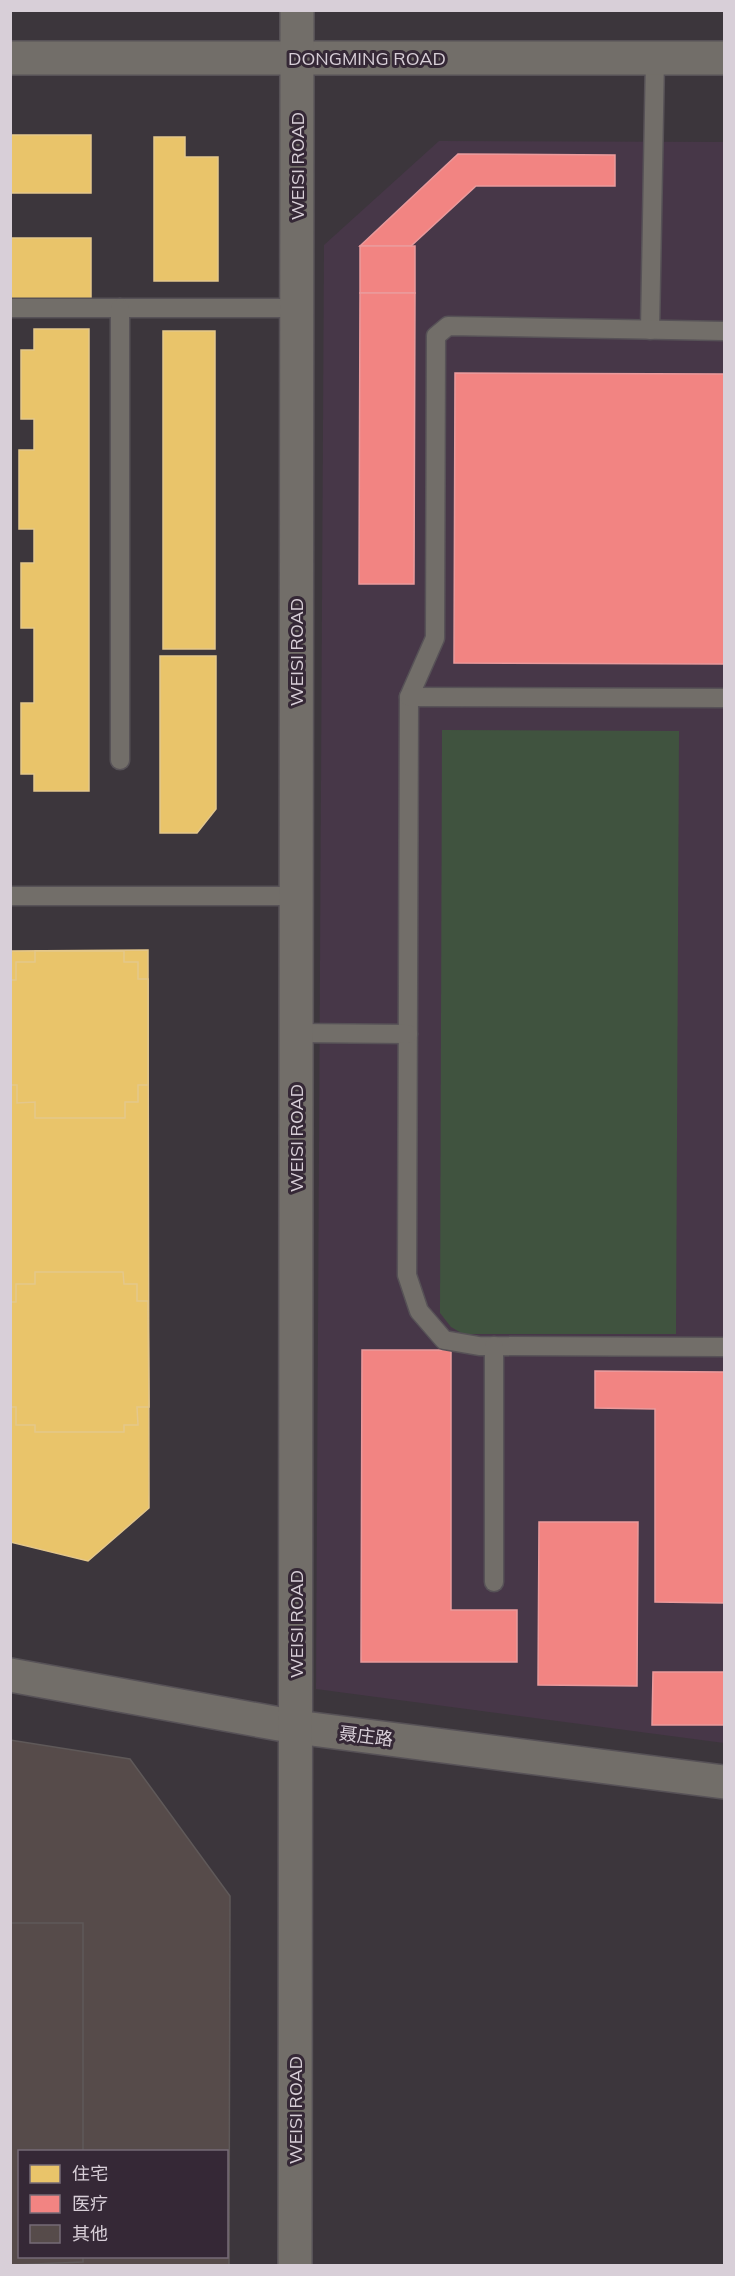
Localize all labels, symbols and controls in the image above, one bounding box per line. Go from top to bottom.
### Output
street label: DONGMING ROAD [288,47,446,70]
street label: WEISI ROAD [286,112,309,220]
street label: WEISI ROAD [285,598,308,706]
street label: WEISI ROAD [285,1084,308,1192]
street label: WEISI ROAD [285,1570,308,1678]
street label: 聂庄路 [338,1721,394,1751]
street label: WEISI ROAD [284,2056,307,2164]
legend [18,2150,228,2258]
text: 住宅 [72,2162,108,2185]
text: 医疗 [72,2192,108,2215]
text: 其他 [72,2222,108,2245]

